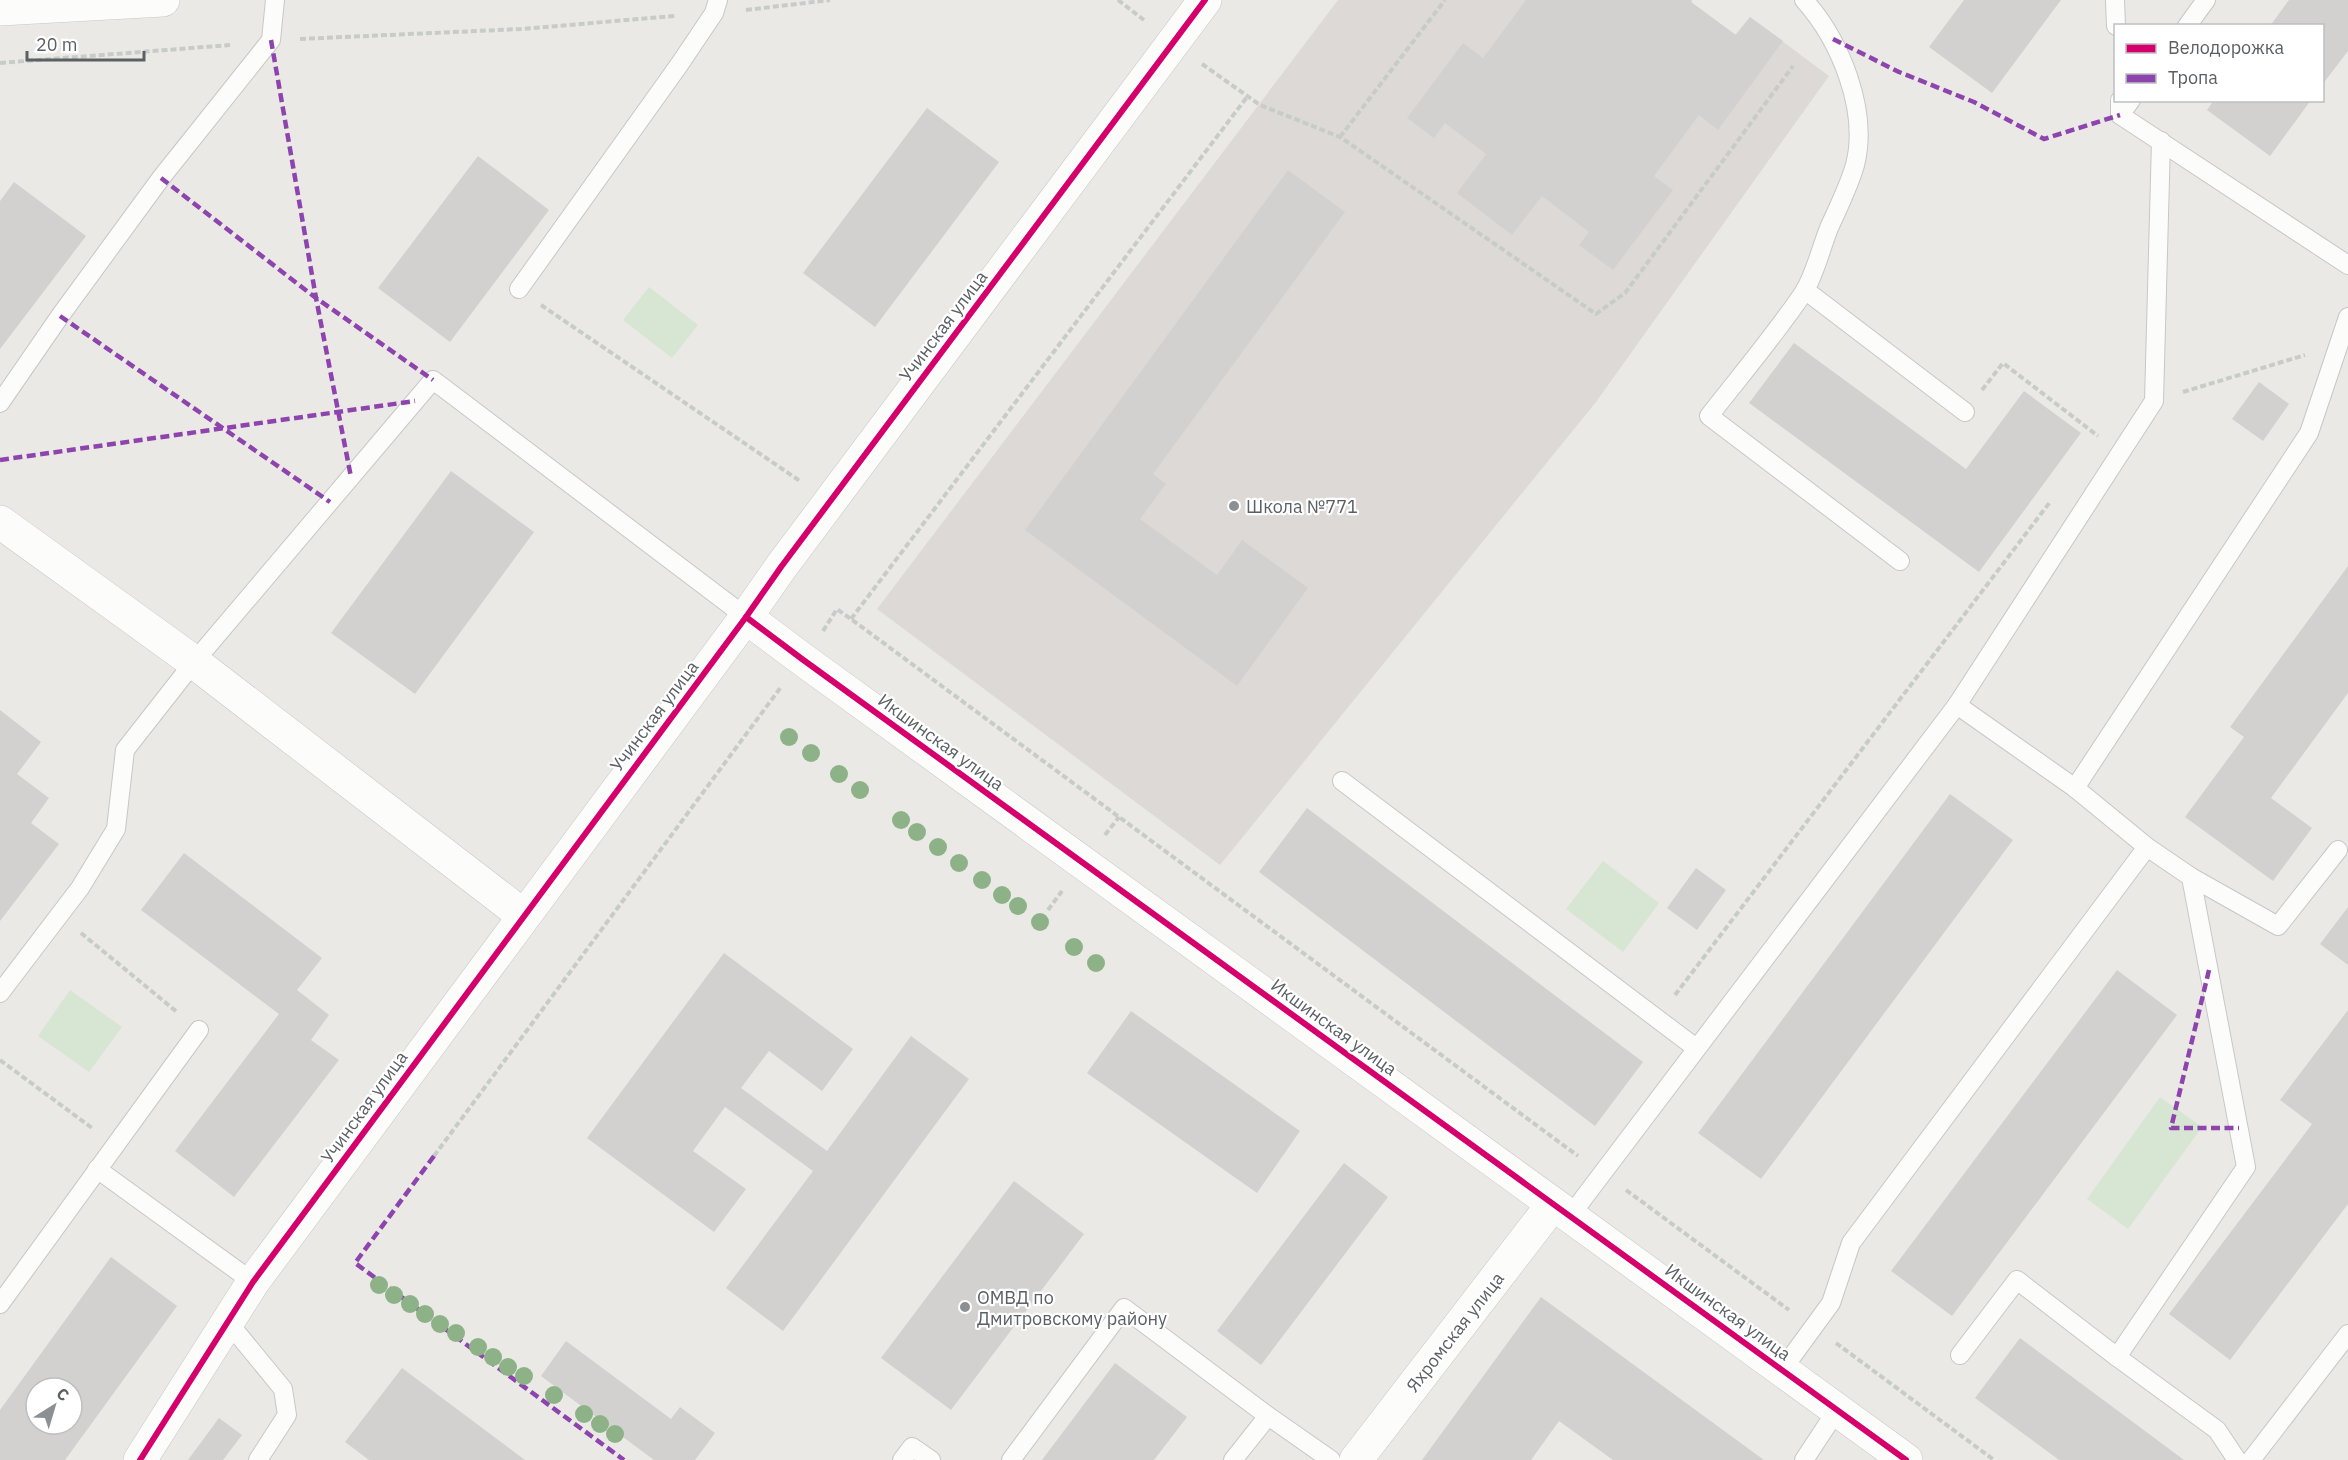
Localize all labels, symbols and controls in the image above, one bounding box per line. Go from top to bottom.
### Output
scale bar [27,24,144,62]
legend [2114,24,2324,102]
text: 20 m [36,33,78,56]
text: Велодорожка [2168,36,2284,59]
text: Тропа [2168,66,2218,89]
street label: Учинская улица [894,266,992,386]
place label: Школа №771 [1246,495,1358,518]
marker: Школа №771 [1227,499,1241,513]
street label: Учинская улица [605,656,703,776]
street label: Икшинская улица [873,689,1009,796]
street label: Икшинская улица [1266,974,1402,1081]
street label: Учинская улица [316,1046,413,1168]
street label: Икшинская улица [1660,1259,1796,1366]
street label: Яхромская улица [1401,1267,1509,1397]
place label: ОМВД по Дмитровскому району [977,1286,1167,1330]
marker: ОМВД по Дмитровскому району [958,1300,972,1314]
north arrow [24,1376,84,1436]
text: С [53,1383,73,1405]

